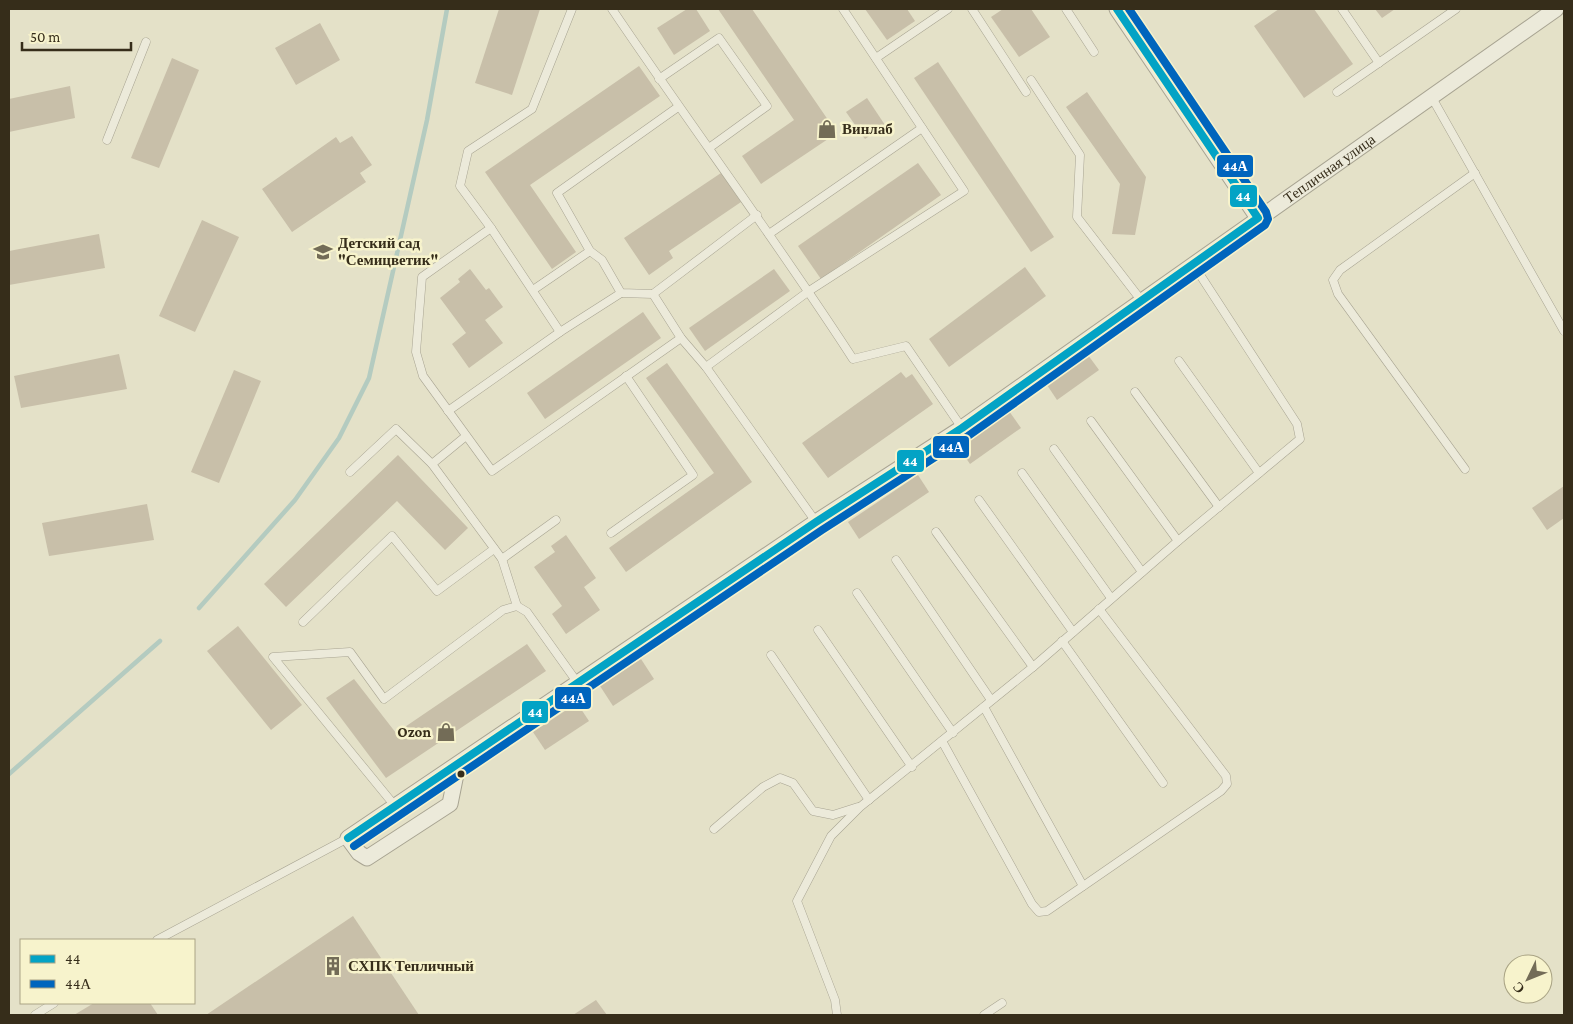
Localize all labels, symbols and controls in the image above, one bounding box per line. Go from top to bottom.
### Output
scale bar [22,20,131,52]
text: 50 m [30,29,60,45]
shop icon: Винлаб [816,118,838,140]
place label: Винлаб [842,121,893,137]
street label: Тепличная улица [1281,131,1379,206]
line badge: 44А [1216,154,1254,178]
text: 44А [1222,158,1248,174]
line badge: 44 [1229,184,1258,208]
text: 44 [1235,188,1251,204]
place label: Детский сад "Семицветик" [338,235,438,268]
school or university icon: Детский сад "Семицветик" [312,241,334,263]
line badge: 44А [932,435,970,459]
text: 44А [938,439,964,455]
line badge: 44 [896,449,925,473]
text: 44 [902,453,918,469]
line badge: 44А [554,686,592,710]
text: 44А [560,690,586,706]
line badge: 44 [521,700,549,724]
text: 44 [527,704,543,720]
shop icon: Ozon [435,721,457,743]
place label: Ozon [397,724,431,740]
unlabelled marker [456,769,466,779]
legend [20,939,195,1004]
text: 44 [65,951,80,967]
north arrow [1503,954,1553,1004]
building icon: СХПК Тепличный [322,955,344,977]
place label: СХПК Тепличный [348,958,474,974]
text: 44А [65,976,91,992]
text: С [1509,979,1528,997]

